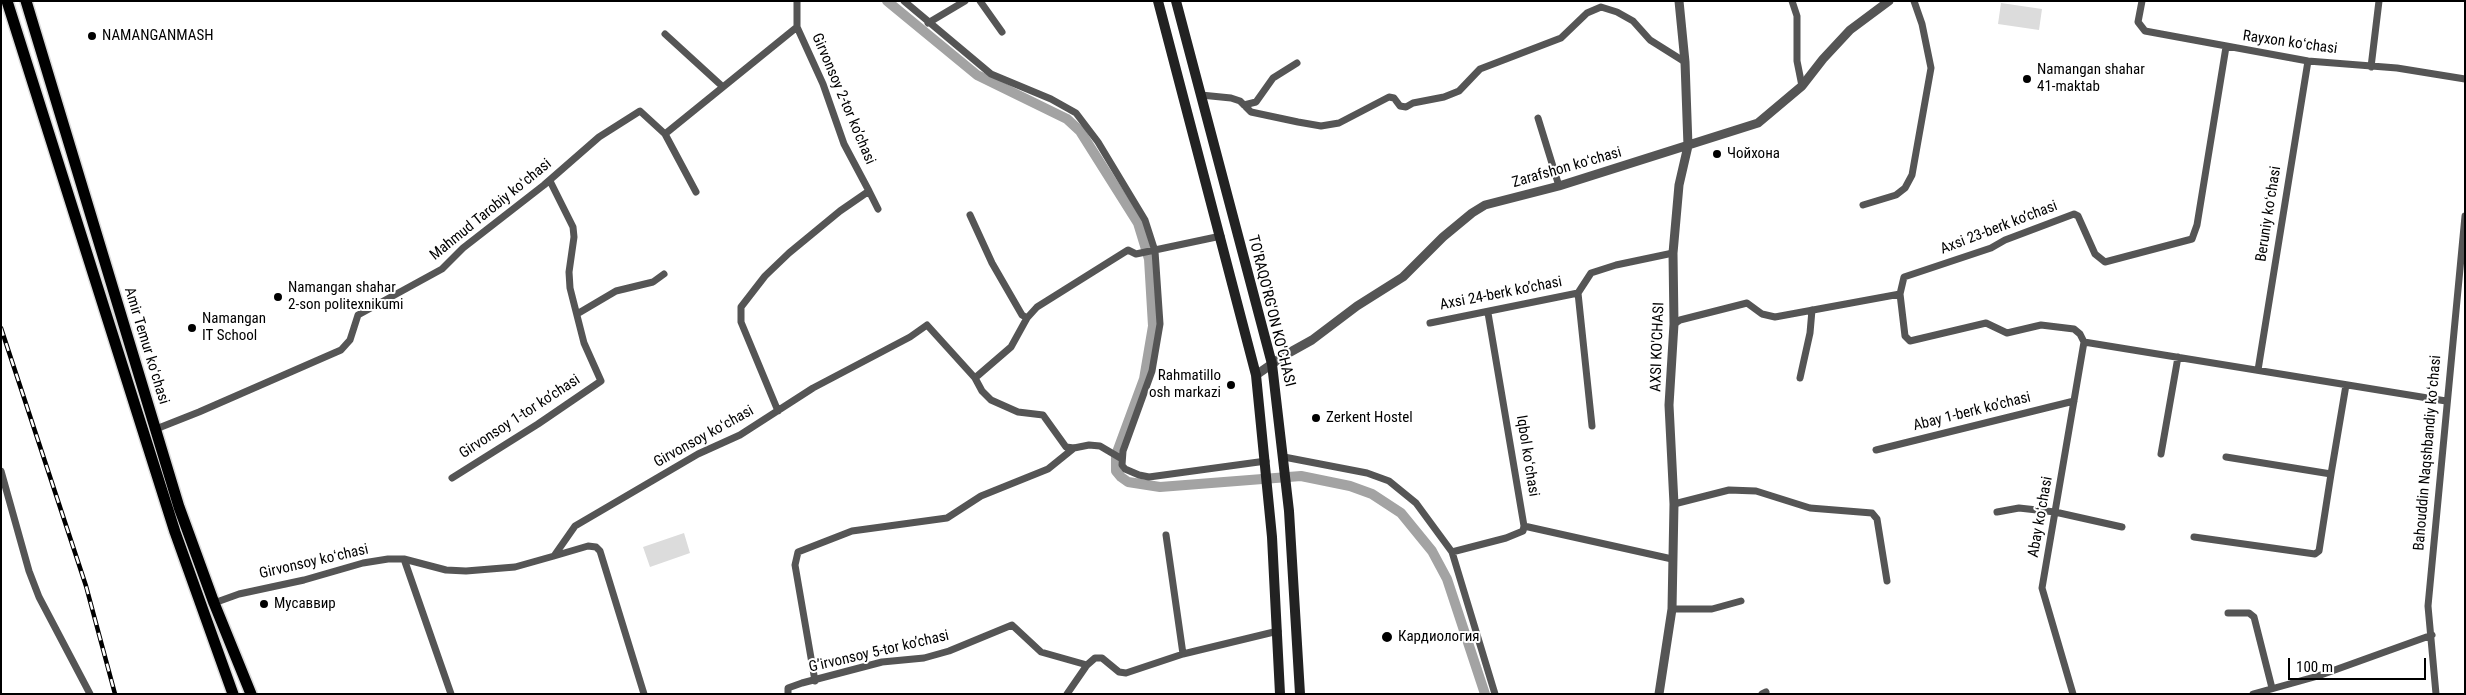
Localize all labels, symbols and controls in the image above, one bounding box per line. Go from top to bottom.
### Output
place label: NAMANGANMASH [102,27,213,45]
street label: Rayxon koʻchasi [2242,27,2338,59]
marker: NAMANGANMASH [86,30,98,42]
street label: Girvonsoy 2-tor koʼchasi [807,31,879,167]
place label: Namangan shahar 41-maktab [2037,61,2145,96]
marker: Namangan shahar 41-maktab [2021,73,2033,85]
street label: Zarafshon koʻchasi [1510,144,1624,192]
place label: Чойхона [1727,145,1780,163]
marker: Чойхона [1711,148,1723,160]
street label: Mahmud Tarobiy koʻchasi [427,155,555,265]
street label: Beruniy koʻchasi [2253,165,2285,263]
street label: Аxsi 23-berk koʼchasi [1938,197,2060,259]
street label: TO'RAQO'RG'ON KO'CHASI [1243,233,1299,389]
street label: Аxsi 24-berk koʼchasi [1438,273,1564,315]
place label: Namangan shahar 2-son politexnikumi [288,279,404,314]
street label: Amir Temur koʻchasi [120,285,172,407]
marker: Namangan shahar 2-son politexnikumi [272,291,284,303]
street label: AXSI KO'CHASI [1647,302,1669,392]
place label: Namangan IT School [202,310,266,345]
marker: Namangan IT School [186,322,198,334]
street label: Bahouddin Naqshbandiy koʻchasi [2410,354,2446,552]
place label: Rahmatillo osh markazi [1149,367,1221,402]
street label: Girvonsoy 1-tor koʼchasi [456,371,584,463]
marker: Rahmatillo osh markazi [1225,379,1237,391]
street label: Аbay 1-berk koʼchasi [1911,389,2033,435]
street label: Girvonsoy koʻchasi [651,402,757,472]
place label: Zerkent Hostel [1326,409,1413,427]
marker: Zerkent Hostel [1310,412,1322,424]
street label: Iqbol koʻchasi [1512,414,1542,498]
street label: Abay koʻchasi [2025,475,2057,559]
street label: Girvonsoy koʻchasi [258,541,370,583]
place label: Мусаввир [274,595,336,613]
marker: Мусаввир [258,598,270,610]
street label: Gʼirvonsoy 5-tor koʼchasi [807,627,951,677]
place label: Кардиология [1398,628,1480,646]
marker: Кардиология [1380,630,1394,644]
scale bar [2291,648,2428,680]
text: 100 m [2296,658,2333,676]

